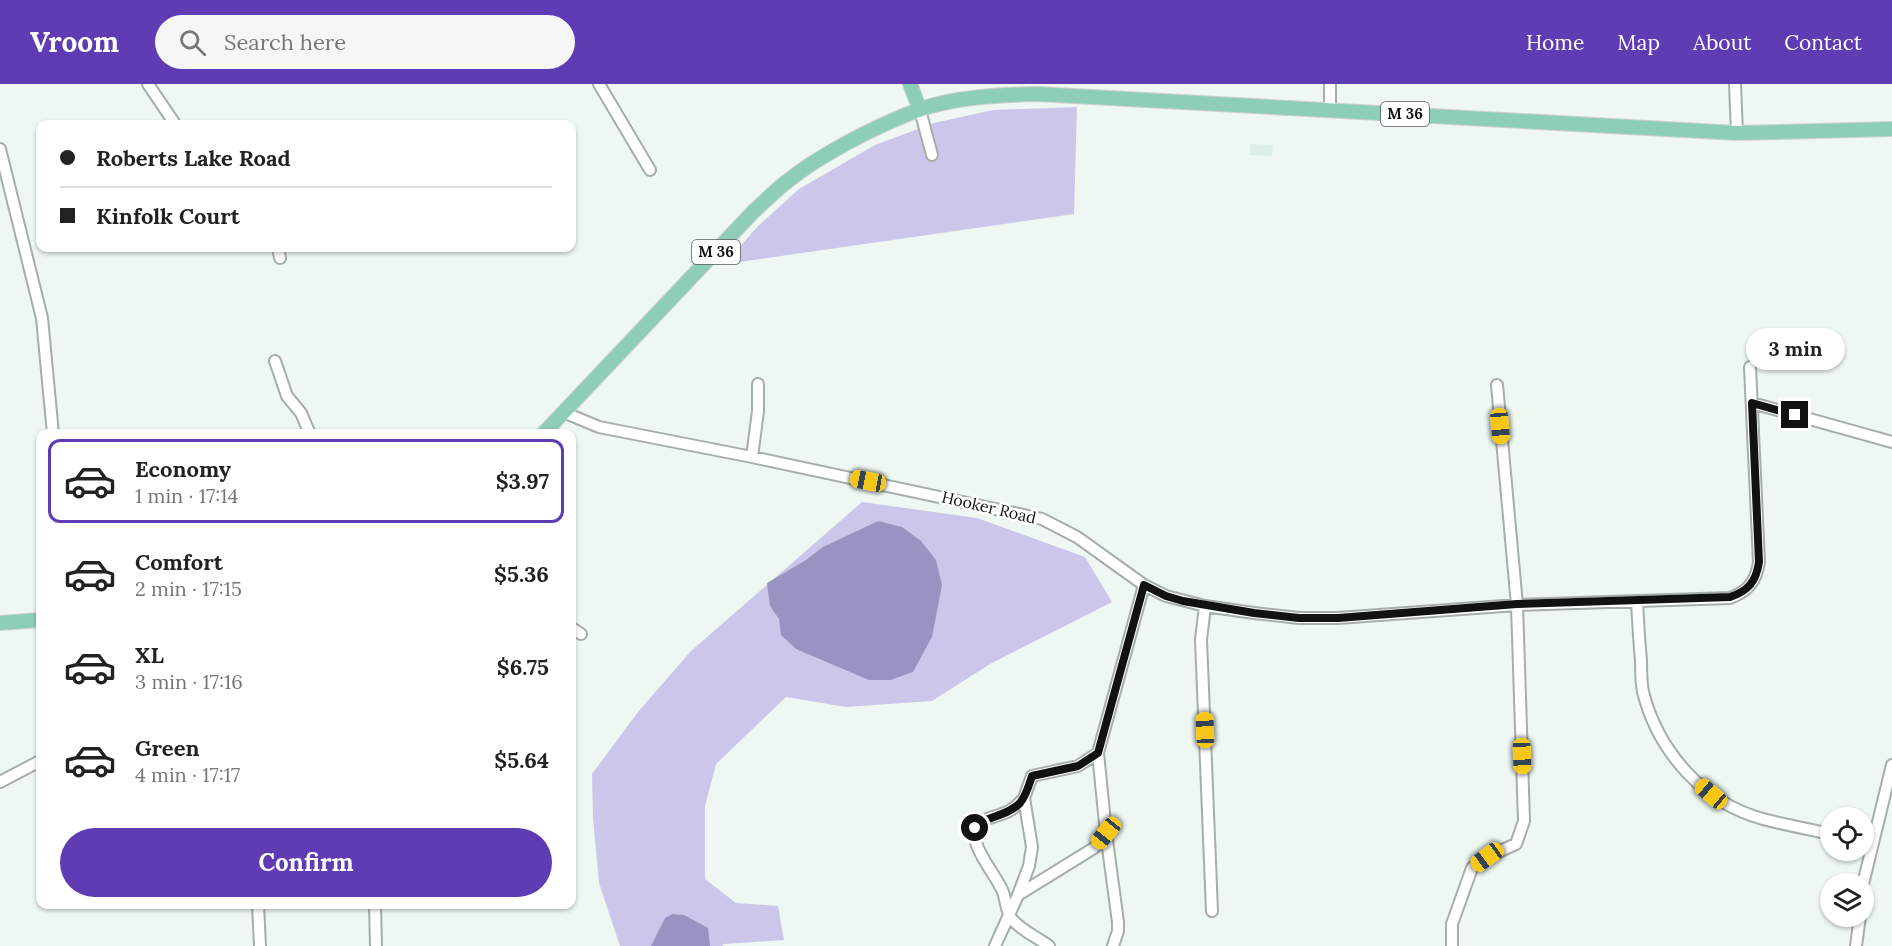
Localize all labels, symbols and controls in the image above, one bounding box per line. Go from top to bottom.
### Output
search box [155,15,575,69]
text: Vroom [30,24,119,60]
icon: search [176,26,209,59]
text: Search here [224,28,346,56]
text: Home [1526,29,1584,56]
text: Map [1617,29,1660,56]
text: About [1693,29,1751,56]
text: Contact [1784,29,1862,56]
road number: M 36 [1381,102,1429,126]
text: Roberts Lake Road [96,144,291,172]
text: Kinfolk Court [96,202,240,230]
road number: M 36 [692,240,740,264]
callout: 3 min [1746,328,1844,370]
text: 3 min [1768,336,1823,361]
route end [1781,401,1808,428]
car [1489,407,1511,445]
icon: car [63,454,117,508]
text: Economy [135,455,231,483]
text: $3.97 [496,467,549,495]
car [849,469,887,493]
text: 1 min · 17:14 [135,483,238,508]
street label: Hooker Road [940,486,1039,528]
icon: car [63,547,117,601]
text: Comfort [135,548,223,576]
text: $5.36 [494,560,549,588]
text: 2 min · 17:15 [135,576,242,601]
icon: car [63,640,117,694]
text: XL [135,641,164,669]
text: $6.75 [497,653,549,681]
text: 3 min · 17:16 [135,669,243,694]
car [1195,712,1215,748]
icon: car [63,733,117,787]
text: Green [135,734,200,762]
car [1512,738,1532,774]
text: $5.64 [494,746,549,774]
text: 4 min · 17:17 [135,762,240,787]
car [1691,776,1731,812]
map controls [1820,807,1874,927]
button: locate [1820,807,1874,861]
car [1088,813,1124,853]
route start [961,814,988,841]
button: Confirm [60,828,552,897]
car [1467,839,1507,875]
button: layers [1820,873,1874,927]

